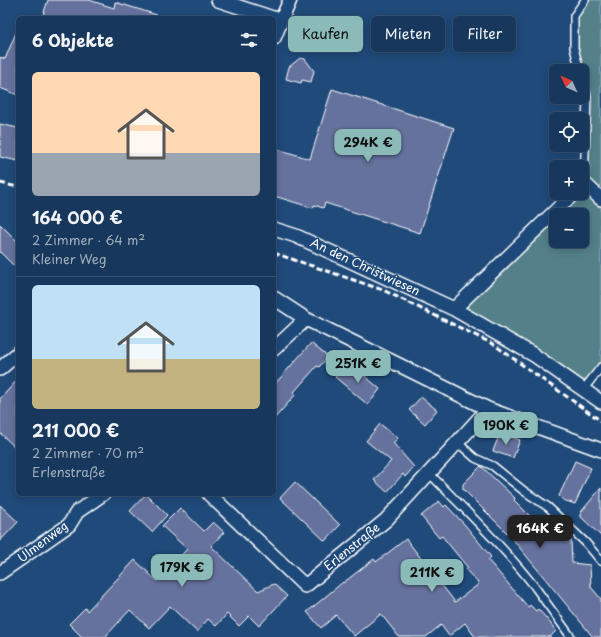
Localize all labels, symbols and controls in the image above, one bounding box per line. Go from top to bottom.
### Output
chip: Kaufen [288,16,363,52]
chip: Mieten [371,16,445,52]
chip: Filter [453,16,516,52]
text: 6 Objekte [32,27,114,53]
icon: filters [238,29,260,51]
north arrow [549,64,589,104]
map controls [549,64,589,248]
icon: home [110,98,182,170]
button: locate [549,112,589,152]
pin: 294K € [335,129,401,163]
text: 294K € [343,132,393,151]
button: + [549,160,589,200]
text: 164 000 € [32,204,123,230]
button: − [549,208,589,248]
text: 2 Zimmer · 64 m² [32,230,145,249]
street label: An den Christwiesen [308,233,423,299]
text: Kleiner Weg [32,249,107,268]
icon: home [110,311,182,383]
pin: 251K € [325,350,391,384]
text: 251K € [335,353,381,372]
pin: 190K € [473,412,539,446]
text: 190K € [483,415,529,434]
text: 211 000 € [32,417,119,443]
text: 2 Zimmer · 70 m² [32,443,144,462]
text: Erlenstraße [32,462,105,481]
pin: 164K € [507,515,573,549]
street label: Ulmenweg [13,516,71,566]
street label: Erlenstraße [319,518,383,574]
text: 164K € [516,518,564,537]
pin: 179K € [149,554,215,588]
text: 179K € [160,557,204,576]
pin: 211K € [399,559,465,593]
text: 211K € [410,562,454,581]

